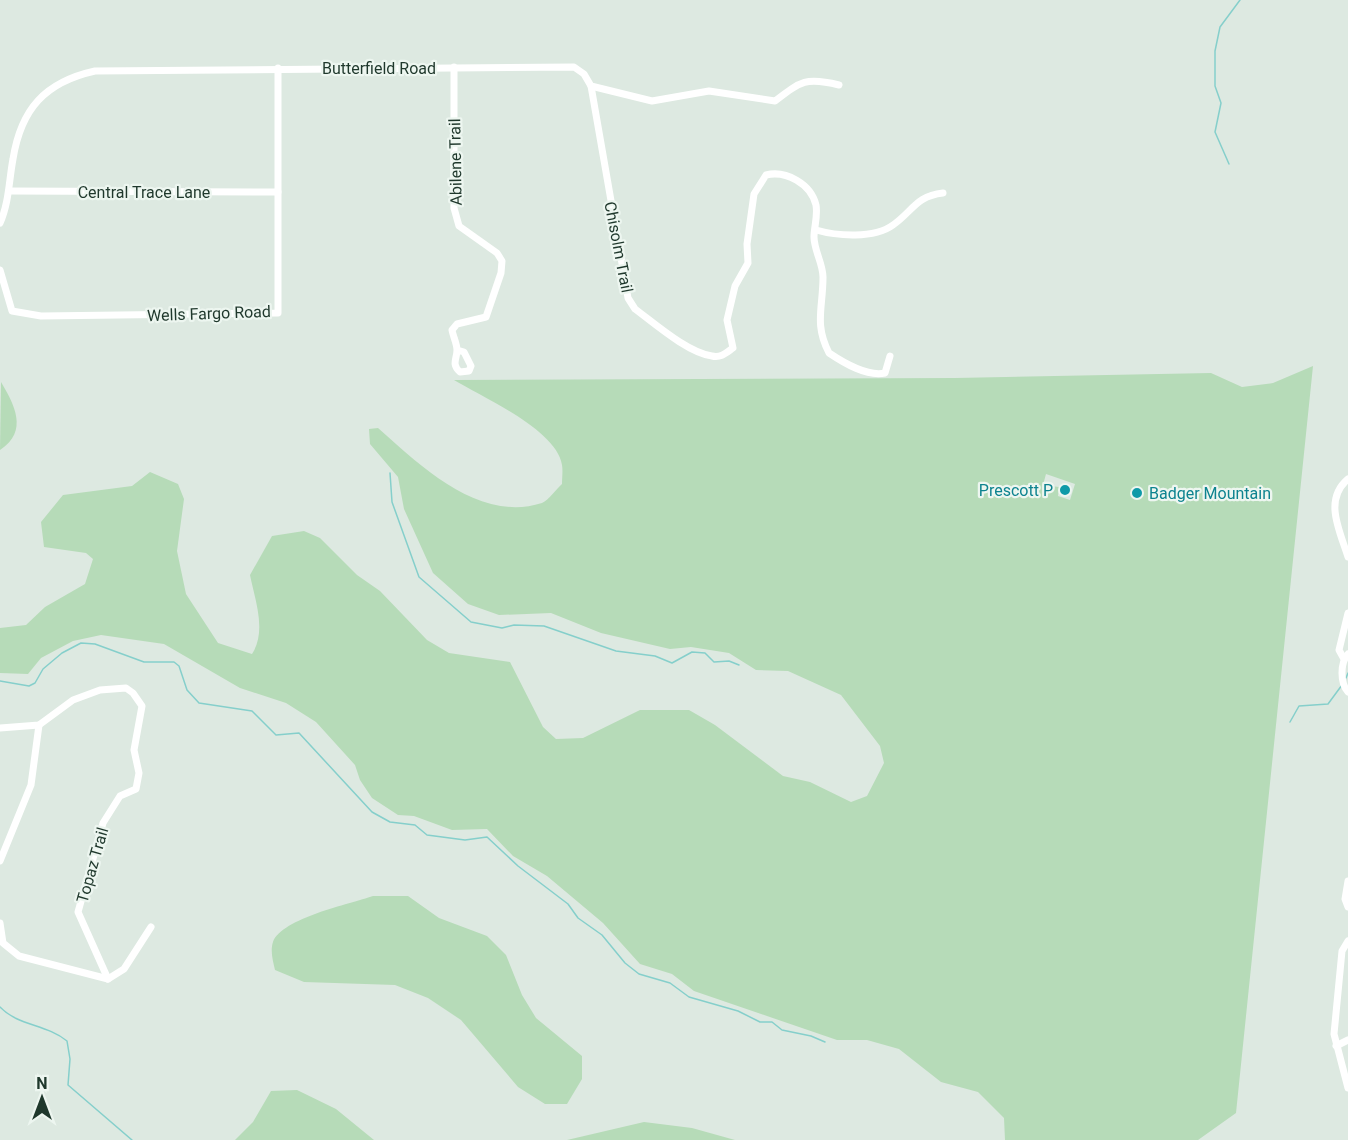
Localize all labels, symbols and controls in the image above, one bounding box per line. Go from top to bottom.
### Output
street label: Butterfield Road [322,59,436,78]
street label: Abilene Trail [445,118,466,206]
street label: Central Trace Lane [78,183,210,202]
street label: Chisolm Trail [600,200,637,294]
street label: Wells Fargo Road [147,302,271,325]
place label: Prescott P [979,481,1053,500]
marker: Prescott P [1058,483,1072,497]
place label: Badger Mountain [1149,484,1271,503]
marker: Badger Mountain [1130,486,1144,500]
street label: Topaz Trail [73,825,112,905]
north arrow [12,1068,72,1128]
text: N [36,1074,48,1093]

